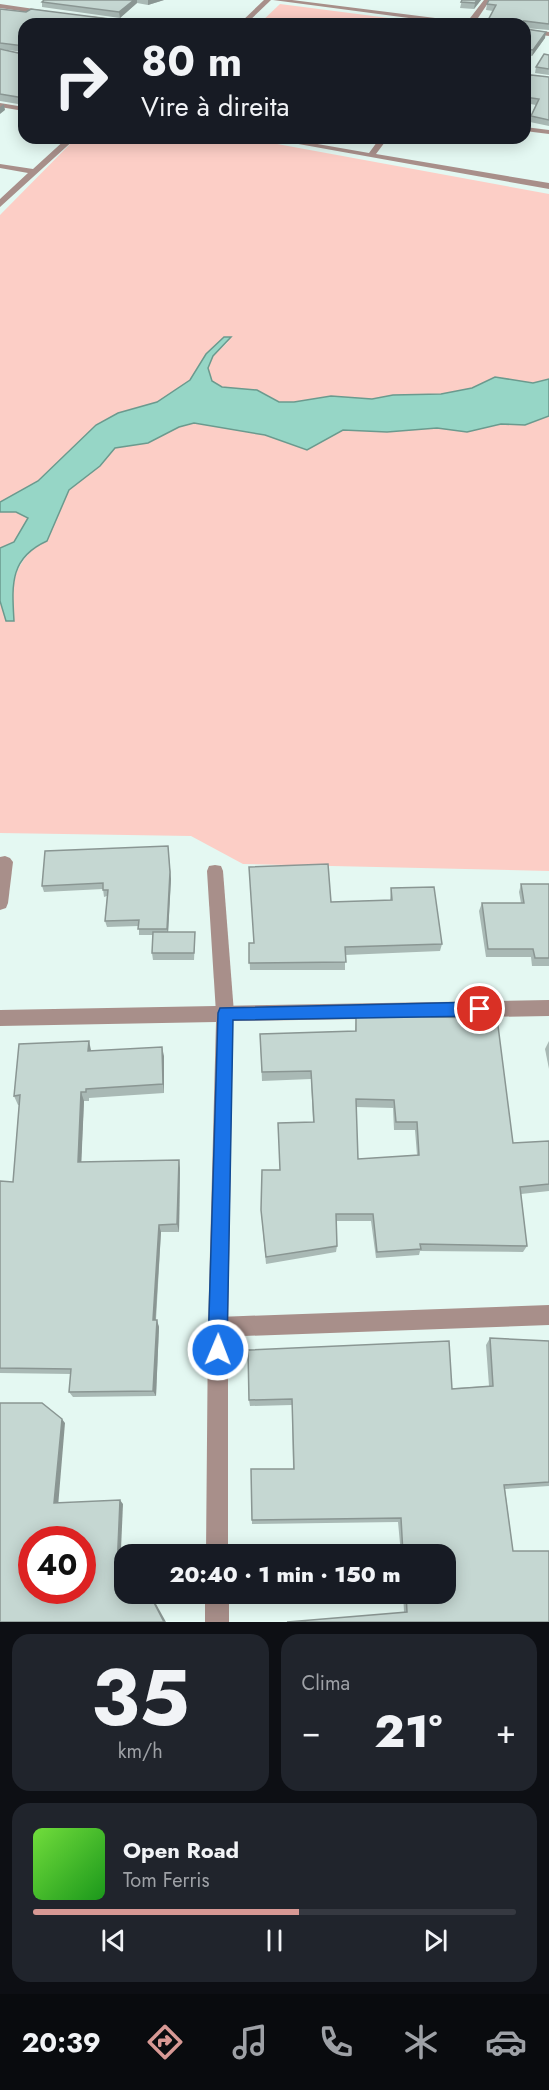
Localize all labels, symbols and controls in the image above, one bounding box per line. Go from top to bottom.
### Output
text: 80 m [141,31,242,92]
icon: right [42,42,120,120]
text: Vire à direita [141,87,290,126]
pin [454,983,505,1034]
icon: arrive [463,992,496,1025]
position arrow [186,1318,250,1382]
speed limit sign: 40 [18,1526,96,1604]
text: 20:40 · 1 min · 150 m [169,1558,401,1590]
text: 35 [91,1642,190,1754]
text: Clima [302,1669,350,1698]
text: 21° [374,1699,442,1764]
text: − [302,1708,321,1755]
text: + [496,1708,516,1755]
text: km/h [118,1737,163,1766]
text: Open Road [123,1834,239,1866]
text: Tom Ferris [123,1866,210,1895]
icon: previous [97,1924,130,1957]
icon: pause [258,1924,291,1957]
icon: next [419,1924,452,1957]
icon: directions [144,2021,186,2063]
icon: music [229,2021,271,2063]
icon: phone [315,2021,357,2063]
icon: climate [400,2021,442,2063]
icon: car [485,2021,527,2063]
text: 20:39 [22,2023,101,2062]

